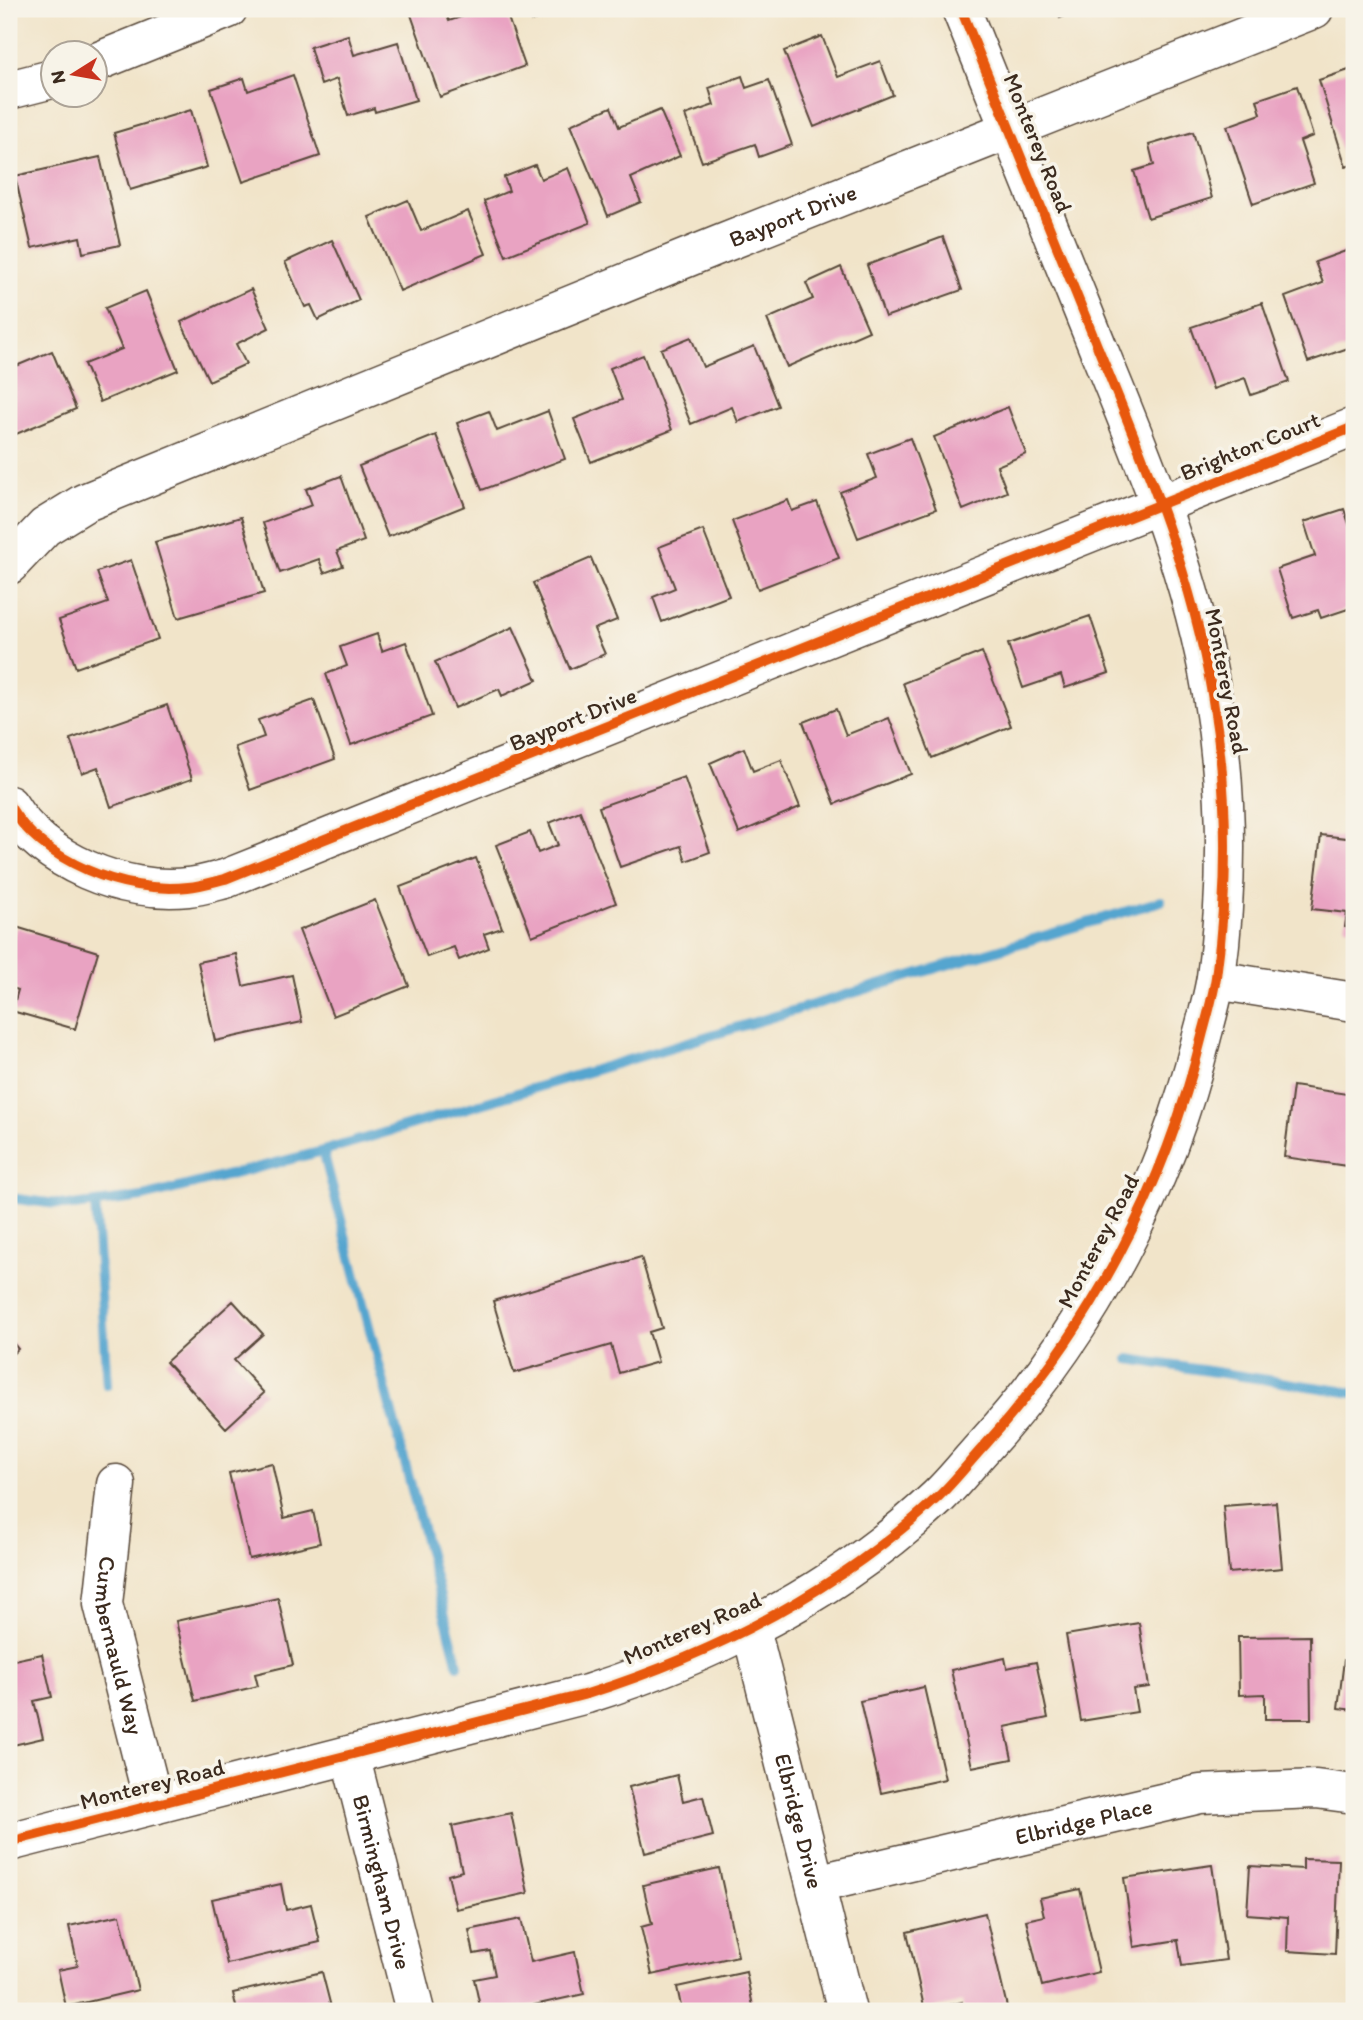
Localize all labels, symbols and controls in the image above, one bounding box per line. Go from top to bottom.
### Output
north arrow [38,38,108,108]
text: N [45,69,70,86]
street label: Monterey Road [997,69,1079,217]
street label: Bayport Drive [725,178,861,253]
street label: Brighton Court [1176,405,1324,487]
street label: Monterey Road [1199,606,1255,756]
street label: Bayport Drive [505,681,641,757]
street label: Monterey Road [1051,1169,1145,1313]
street label: Cumbernauld Way [89,1555,150,1738]
street label: Monterey Road [619,1585,765,1671]
street label: Elbridge Drive [769,1750,830,1892]
street label: Monterey Road [77,1753,227,1815]
street label: Birmingham Drive [347,1792,418,1972]
street label: Elbridge Place [1012,1792,1155,1851]

